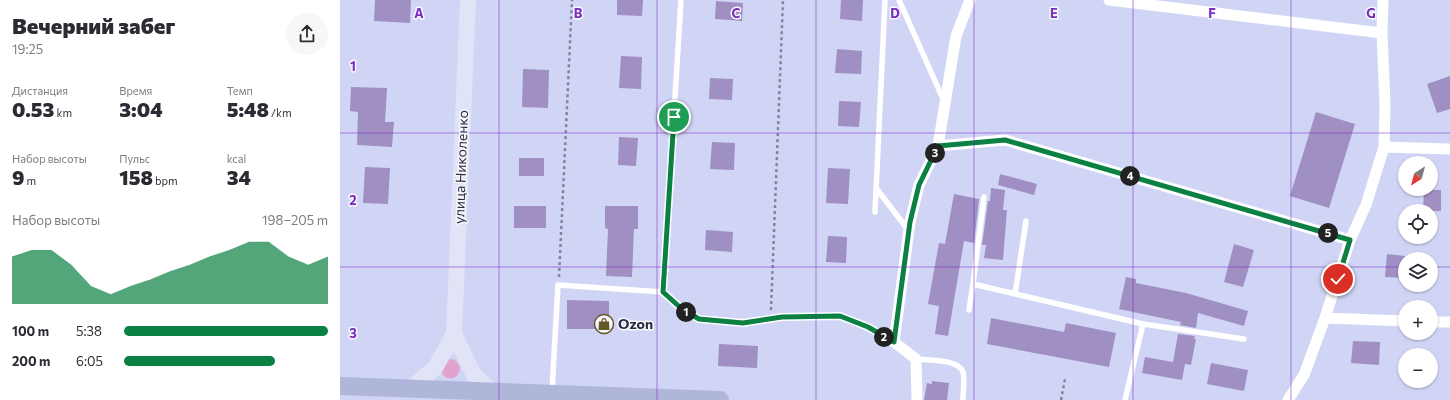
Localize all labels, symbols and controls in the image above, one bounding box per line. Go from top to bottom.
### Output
text: A [414,5,424,21]
text: B [574,5,583,21]
text: C [732,5,741,21]
text: D [890,5,900,21]
text: E [1050,5,1058,21]
text: F [1208,5,1216,21]
text: G [1366,5,1376,21]
text: Вечерний забег [12,12,175,39]
button: share [286,13,328,55]
text: 19:25 [12,41,43,57]
text: 1 [350,58,356,74]
text: Дистанция [12,84,68,97]
text: Время [119,84,152,97]
text: Темп [227,84,253,97]
text: 0.53 [12,97,54,121]
text: 3:04 [119,97,163,121]
text: 5:48 [227,97,269,121]
pin [657,100,691,134]
text: km [54,106,72,119]
text: /km [269,106,292,119]
icon: arrive [663,106,685,128]
street label: улица Николенко [450,110,471,224]
pin: 3 [925,143,945,163]
text: 3 [932,146,938,159]
text: Набор высоты [12,152,87,165]
text: Пульс [119,152,150,165]
text: kcal [227,152,246,165]
north arrow [1398,156,1438,196]
map controls [1398,156,1438,388]
text: 9 [12,165,24,189]
text: 158 [119,165,153,189]
text: 34 [227,165,251,189]
pin: 4 [1120,166,1140,186]
text: 4 [1127,169,1133,182]
text: m [24,174,36,187]
text: bpm [153,174,178,187]
text: 2 [349,192,357,208]
button: locate [1398,204,1438,244]
text: Набор высоты [12,212,100,228]
text: 198–205 m [262,212,328,228]
pin: 5 [1318,223,1338,243]
text: 5 [1325,226,1331,239]
button: layers [1398,252,1438,292]
pin [1321,262,1355,296]
icon: check [1327,268,1349,290]
button: + [1398,300,1438,340]
pin: 1 [676,302,696,322]
text: 1 [684,305,688,318]
shop icon: Ozon [593,313,615,335]
place label: Ozon [618,315,653,332]
text: 100 m [12,323,49,339]
text: 5:38 [76,323,102,339]
text: 3 [349,325,357,341]
pin: 2 [874,327,894,347]
text: 2 [881,330,887,343]
button: − [1398,348,1438,388]
text: 200 m [12,353,50,369]
text: 6:05 [76,353,103,369]

